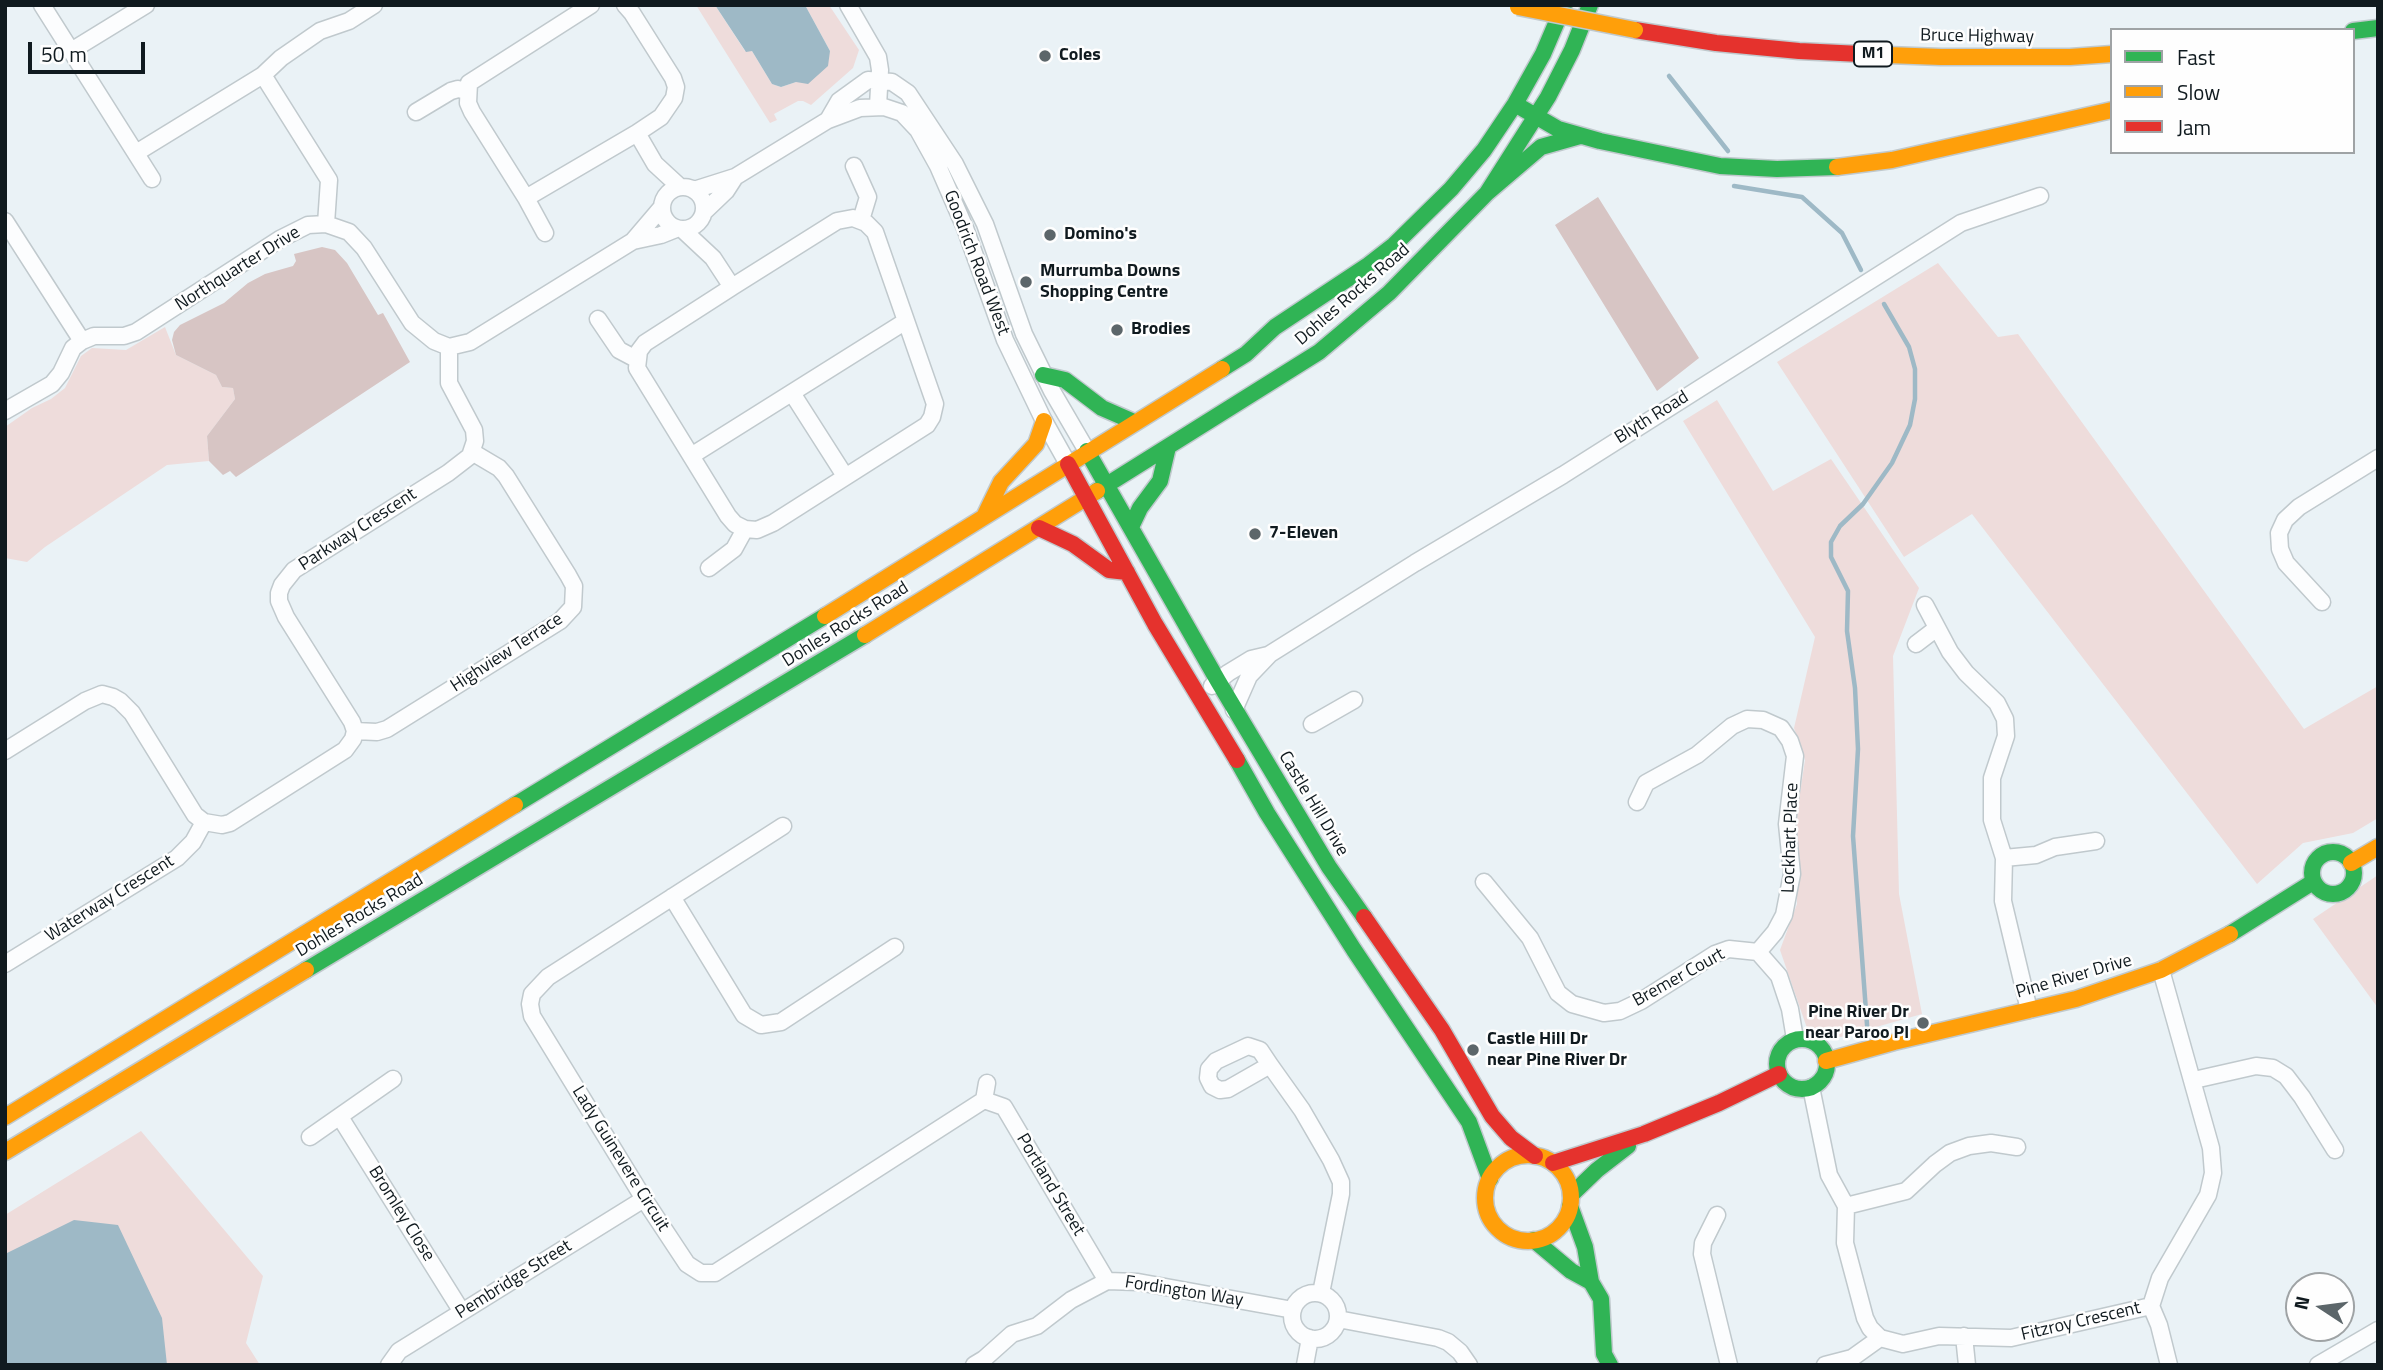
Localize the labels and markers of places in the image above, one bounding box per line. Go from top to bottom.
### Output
place label: Coles [1059,45,1101,67]
marker: Coles [1037,48,1053,64]
place label: Domino's [1064,224,1137,246]
marker: Domino's [1042,227,1058,243]
place label: Murrumba Downs Shopping Centre [1040,261,1180,304]
marker: Murrumba Downs Shopping Centre [1018,274,1034,290]
place label: Brodies [1131,319,1190,341]
marker: Brodies [1109,322,1125,338]
place label: 7-Eleven [1269,523,1338,545]
marker: 7-Eleven [1247,526,1263,542]
place label: Pine River Dr near Paroo Pl [1805,1002,1909,1044]
marker: Pine River Dr near Paroo Pl [1915,1015,1931,1031]
place label: Castle Hill Dr near Pine River Dr [1487,1029,1627,1072]
marker: Castle Hill Dr near Pine River Dr [1465,1042,1481,1058]

